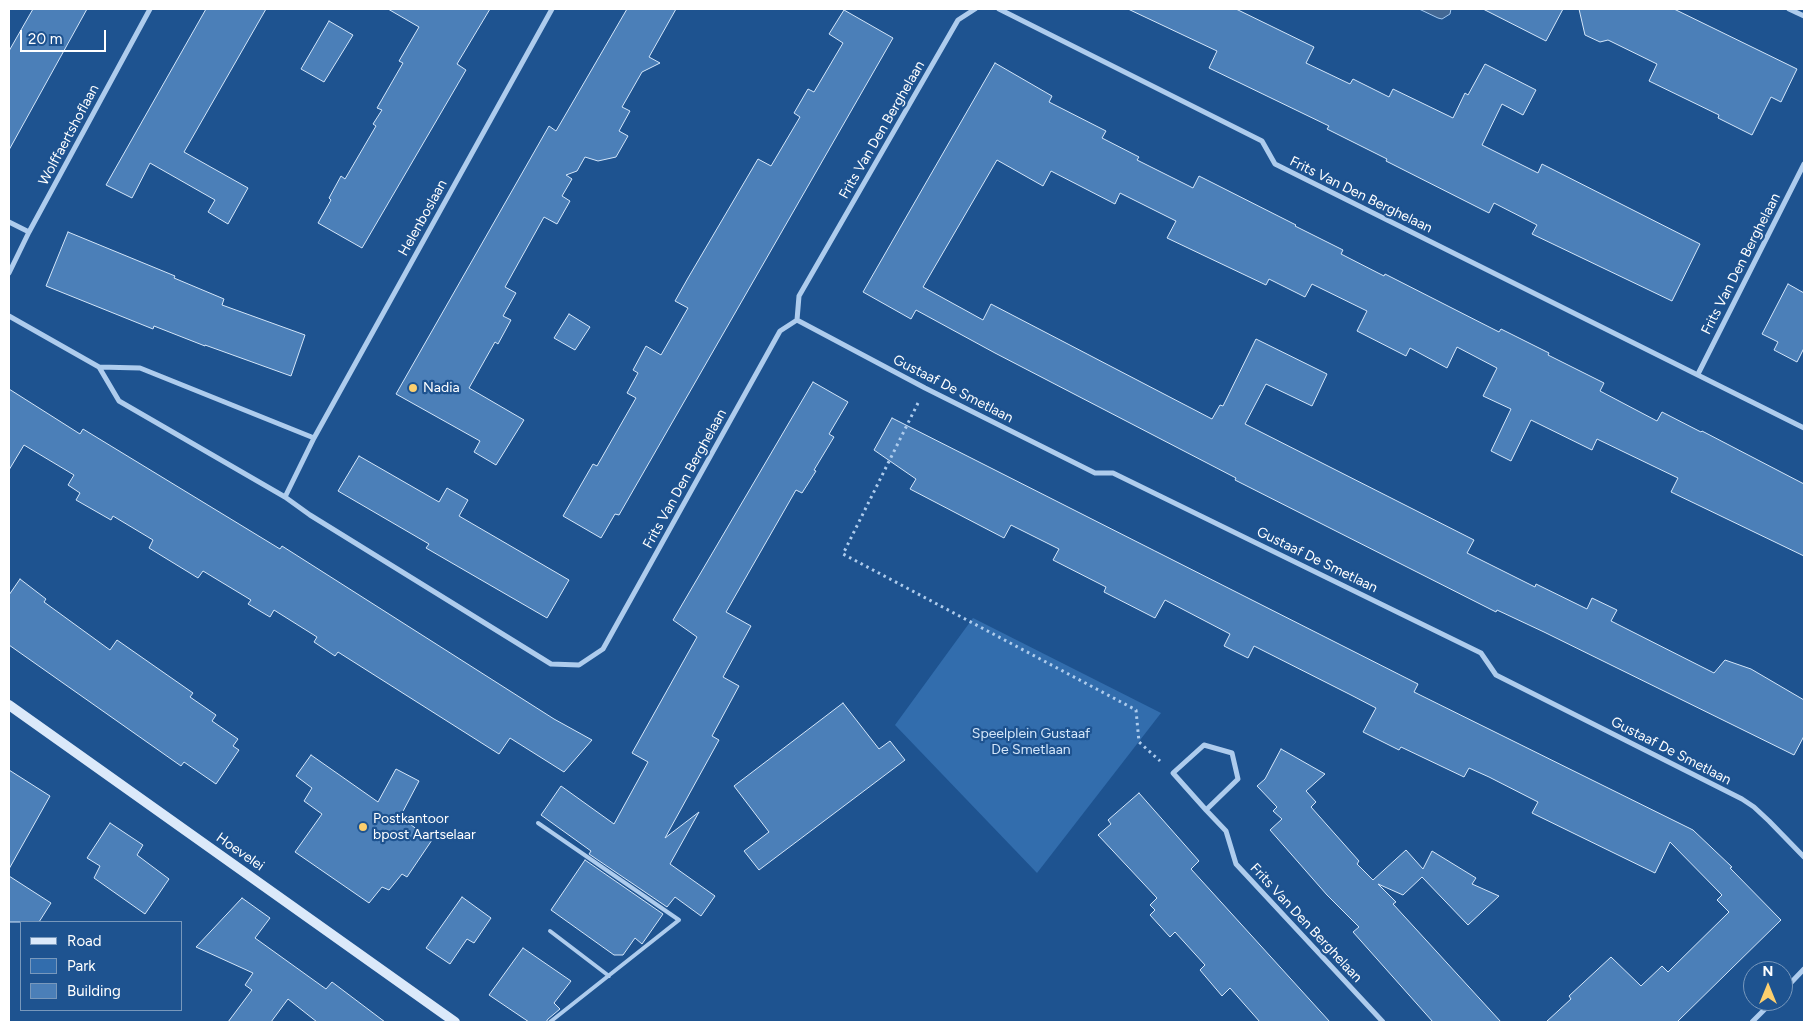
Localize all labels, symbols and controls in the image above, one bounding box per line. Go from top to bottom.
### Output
scale bar [22,20,109,52]
text: 20 m [28,30,62,48]
street label: Frits Van Den Berghelaan [836,58,928,202]
street label: Wolffaertshoflaan [35,82,103,188]
street label: Frits Van Den Berghelaan [1287,153,1435,237]
street label: Helenboslaan [395,177,451,259]
street label: Frits Van Den Berghelaan [1698,190,1784,338]
street label: Gustaaf De Smetlaan [890,351,1016,427]
place label: Nadia [423,380,460,396]
marker: Nadia [407,382,419,394]
street label: Frits Van Den Berghelaan [640,406,730,552]
street label: Gustaaf De Smetlaan [1254,523,1380,597]
street label: Gustaaf De Smetlaan [1608,713,1734,789]
park label: Speelplein Gustaaf De Smetlaan [972,726,1090,759]
place label: Postkantoor bpost Aartselaar [373,811,476,844]
marker: Postkantoor bpost Aartselaar [357,821,369,833]
street label: Hoevelei [213,829,267,875]
street label: Frits Van Den Berghelaan [1246,860,1366,986]
legend [20,921,182,1011]
text: Road [67,932,102,950]
text: Park [67,957,96,975]
north arrow [1743,961,1793,1011]
text: N [1763,963,1773,980]
text: Building [67,982,121,1000]

